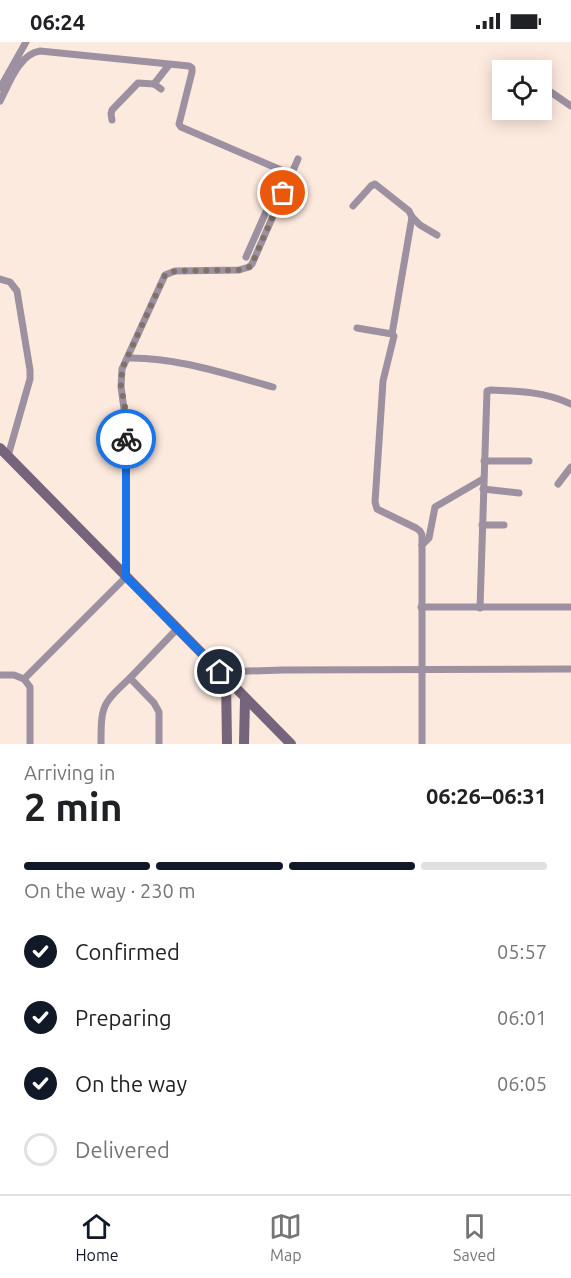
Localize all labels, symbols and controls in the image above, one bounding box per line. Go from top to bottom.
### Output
text: 06:24 [30,9,85,34]
map controls [492,60,552,120]
button: locate [492,60,552,120]
pin [257,167,308,218]
icon: bag [266,176,299,209]
courier [96,409,156,469]
icon: bike [110,423,143,456]
pin [194,646,245,697]
icon: home [203,655,236,688]
text: Arriving in [24,761,115,784]
text: 06:26–06:31 [426,783,547,808]
text: 2 min [24,785,123,828]
text: On the way · 230 m [24,879,196,902]
icon: check [24,935,57,968]
text: Confirmed [75,939,180,964]
text: 05:57 [497,940,547,963]
icon: check [24,1001,57,1034]
text: Preparing [75,1005,172,1030]
text: 06:01 [497,1006,547,1029]
icon: check [24,1067,57,1100]
text: On the way [75,1071,187,1096]
text: 06:05 [497,1072,547,1095]
text: Delivered [75,1137,170,1162]
tab: Home [75,1210,119,1264]
tab: Map [269,1210,302,1264]
tab: Saved [453,1210,496,1264]

